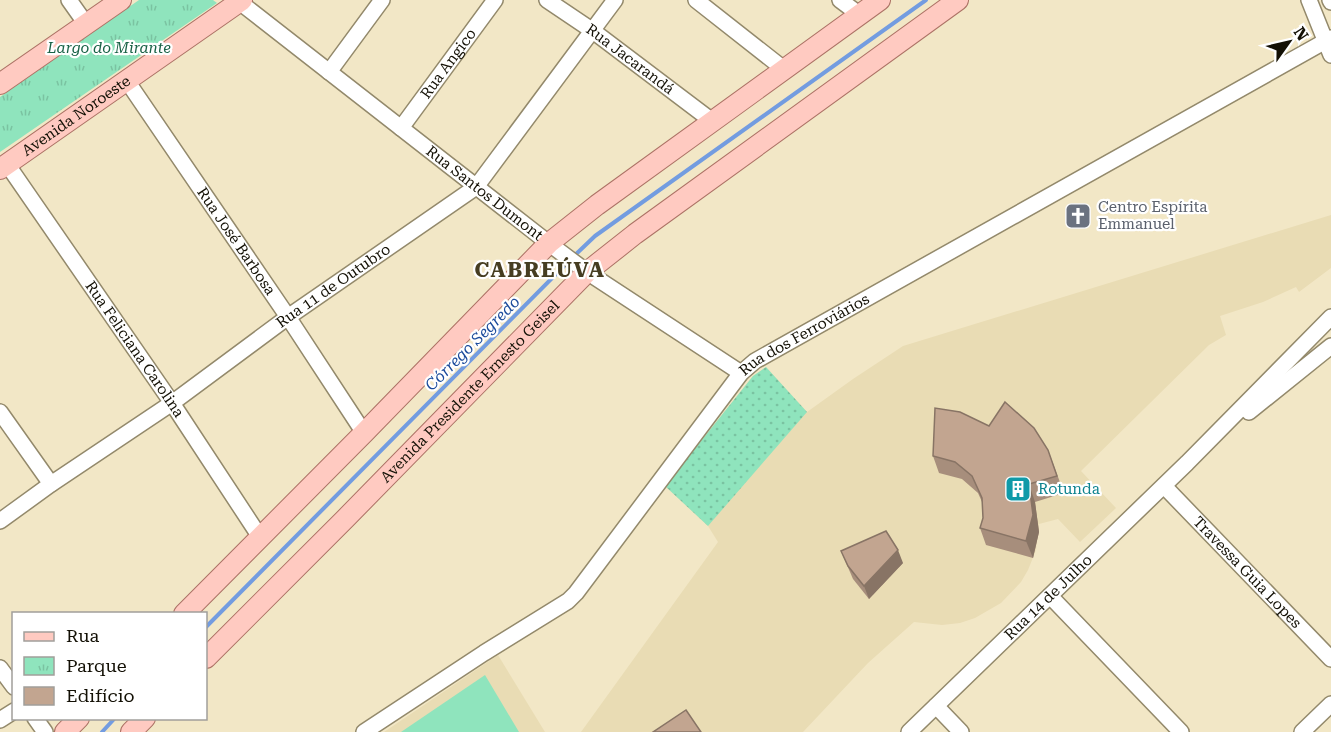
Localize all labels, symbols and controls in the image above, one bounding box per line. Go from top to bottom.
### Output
north arrow [1259,12,1319,72]
street label: Rua Jacarandá [583,20,678,98]
text: N [1290,23,1312,44]
street label: Rua Angico [417,25,480,102]
park label: Largo do Mirante [46,39,171,57]
street label: Avenida Noroeste [19,72,134,160]
street label: Rua Santos Dumont [422,142,547,245]
street label: Rua José Barbosa [193,184,279,299]
place label: Centro Espírita Emmanuel [1098,198,1207,233]
church icon: Centro Espírita Emmanuel [1063,201,1093,231]
street label: Rua 11 de Outubro [273,240,394,332]
district label: CABREÚVA [475,257,605,282]
street label: Rua Feliciana Carolina [81,278,188,421]
street label: Rua dos Ferroviários [735,290,873,380]
water label: Córrego Segredo [421,292,524,395]
street label: Avenida Presidente Ernesto Geisel [377,296,563,486]
building icon: Rotunda [1003,474,1033,504]
place label: Rotunda [1038,480,1100,498]
street label: Travessa Guia Lopes [1189,513,1305,632]
street label: Rua 14 de Julho [1001,551,1096,644]
legend [12,612,207,720]
text: Rua [66,625,99,646]
text: Parque [66,655,127,676]
text: Edifício [66,685,134,706]

